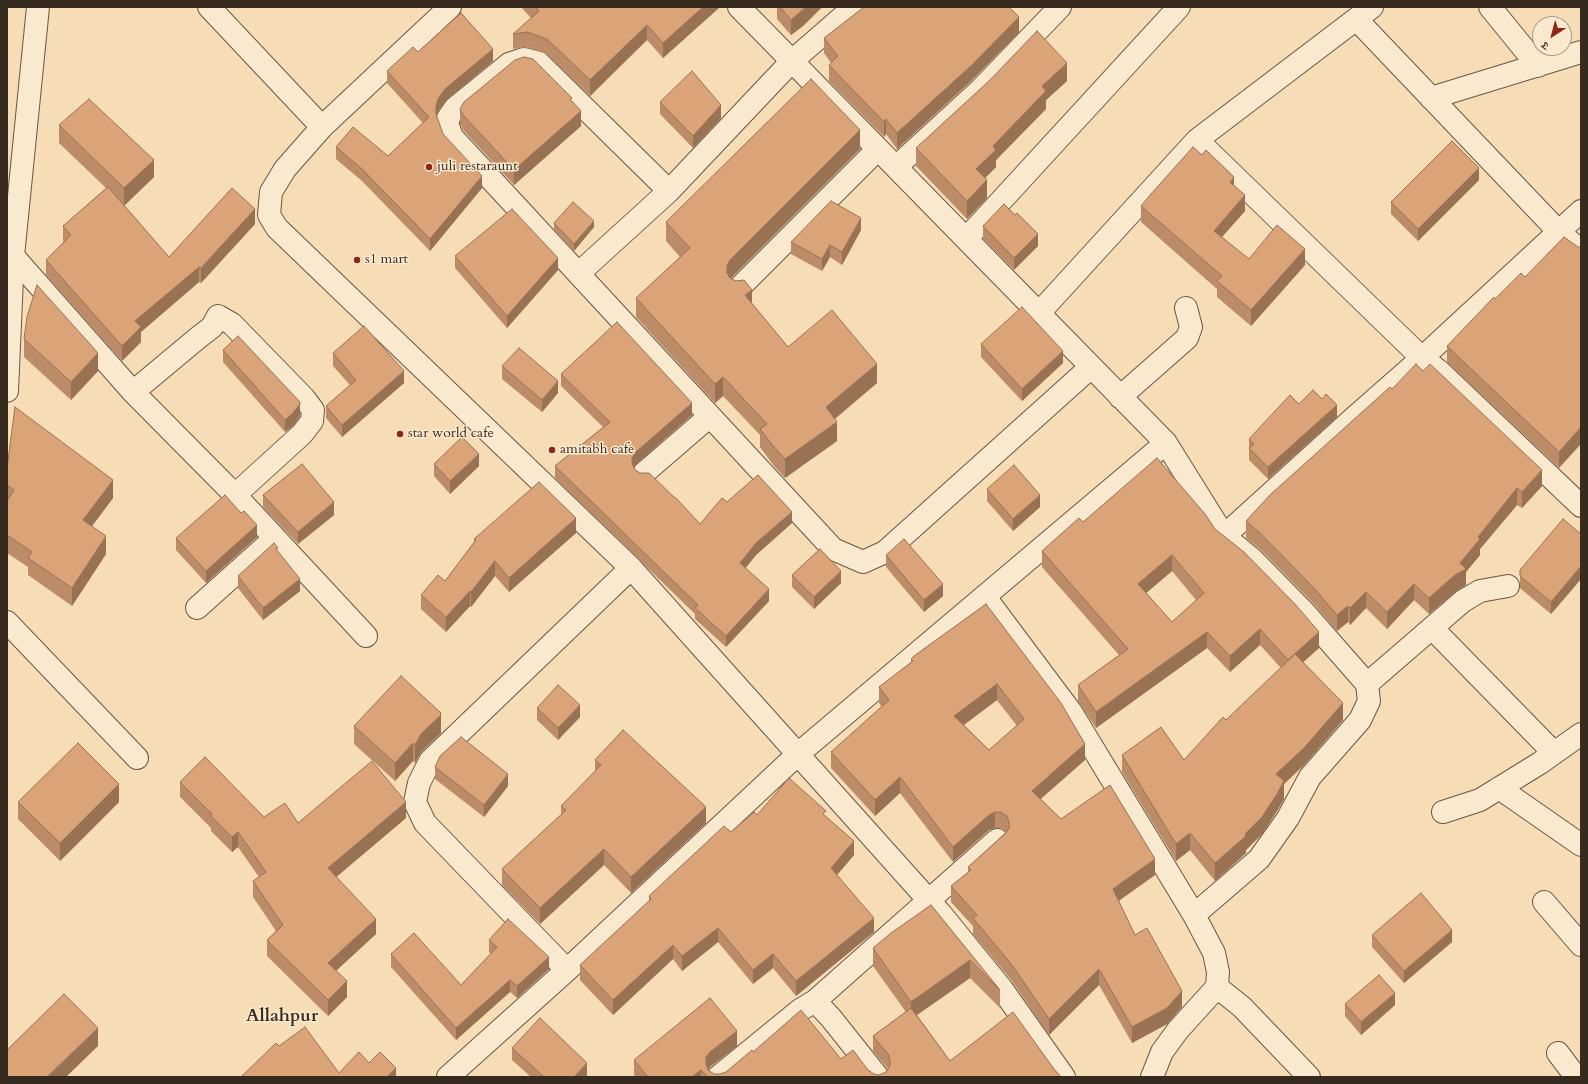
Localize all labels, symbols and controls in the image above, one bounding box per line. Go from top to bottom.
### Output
north arrow [1532,16,1572,56]
text: उ [1539,38,1552,53]
place label: juli restaraunt [437,159,518,175]
marker: juli restaraunt [424,162,434,172]
place label: s1 mart [365,252,408,268]
marker: s1 mart [352,255,362,265]
place label: star world cafe [408,426,494,442]
marker: star world cafe [395,429,405,439]
place label: amitabh cafe [560,442,634,458]
marker: amitabh cafe [547,445,557,455]
district label: Allahpur [246,1006,318,1028]

